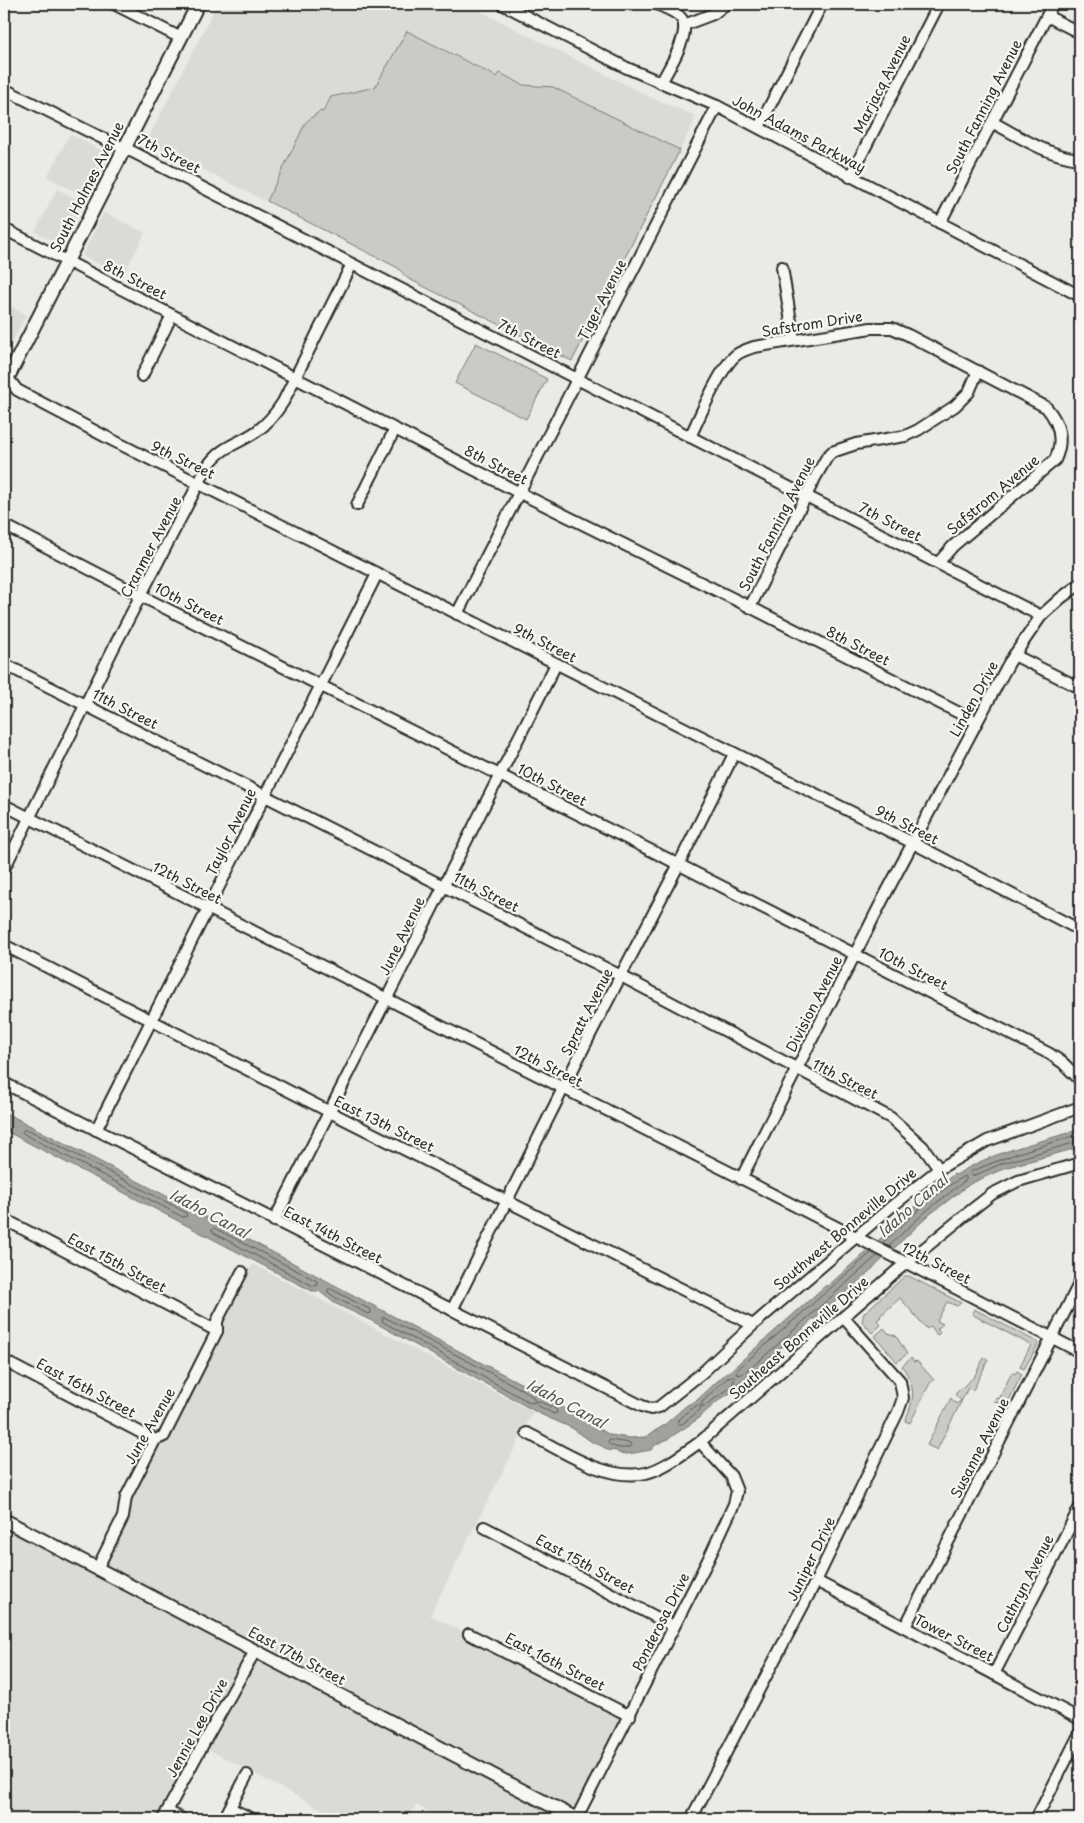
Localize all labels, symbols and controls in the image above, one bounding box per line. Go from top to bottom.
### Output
street label: Marjacq Avenue [848,30,916,137]
street label: South Fanning Avenue [940,35,1027,178]
street label: John Adams Parkway [729,89,870,178]
street label: South Holmes Avenue [44,117,129,256]
street label: 7th Street [134,129,204,178]
street label: 8th Street [100,255,171,305]
street label: Tiger Avenue [572,256,631,344]
street label: Safstrom Drive [760,305,864,342]
street label: 7th Street [494,314,564,363]
street label: 9th Street [148,435,219,484]
street label: 8th Street [461,440,532,490]
street label: Safstrom Avenue [942,449,1044,540]
street label: South Fanning Avenue [733,452,820,595]
street label: Cranmer Avenue [115,492,186,601]
street label: 7th Street [855,497,925,546]
street label: 10th Street [151,577,228,630]
street label: 9th Street [510,618,581,668]
street label: 8th Street [823,621,894,671]
street label: Linden Drive [944,657,1003,740]
street label: 11th Street [89,683,162,734]
street label: 10th Street [514,758,591,811]
street label: Taylor Avenue [200,784,261,879]
street label: 9th Street [872,800,943,850]
street label: 12th Street [149,856,226,909]
street label: 11th Street [450,866,523,917]
street label: June Avenue [373,893,430,979]
street label: 10th Street [875,942,952,995]
street label: Division Avenue [780,952,847,1056]
street label: Spratt Avenue [555,964,618,1059]
street label: 12th Street [510,1039,587,1092]
street label: 11th Street [809,1053,882,1104]
street label: East 13th Street [331,1090,438,1157]
street label: Southwest Bonneville Drive [769,1162,921,1295]
water label: Idaho Canal [872,1166,954,1242]
water label: Idaho Canal [166,1182,256,1245]
street label: East 14th Street [280,1201,386,1269]
street label: East 15th Street [64,1228,171,1298]
street label: 12th Street [898,1236,975,1289]
street label: Southeast Bonneville Drive [724,1271,873,1404]
street label: East 16th Street [33,1353,140,1423]
water label: Idaho Canal [523,1372,613,1435]
street label: June Avenue [119,1383,180,1468]
street label: Susanne Avenue [945,1394,1014,1502]
street label: Juniper Drive [781,1513,840,1604]
street label: East 15th Street [532,1529,639,1599]
street label: Cathryn Avenue [991,1530,1059,1637]
street label: Ponderosa Drive [627,1569,694,1675]
street label: Tower Street [911,1609,998,1667]
street label: East 17th Street [245,1621,350,1690]
street label: East 16th Street [502,1627,609,1696]
street label: Jennie Lee Drive [161,1675,232,1781]

